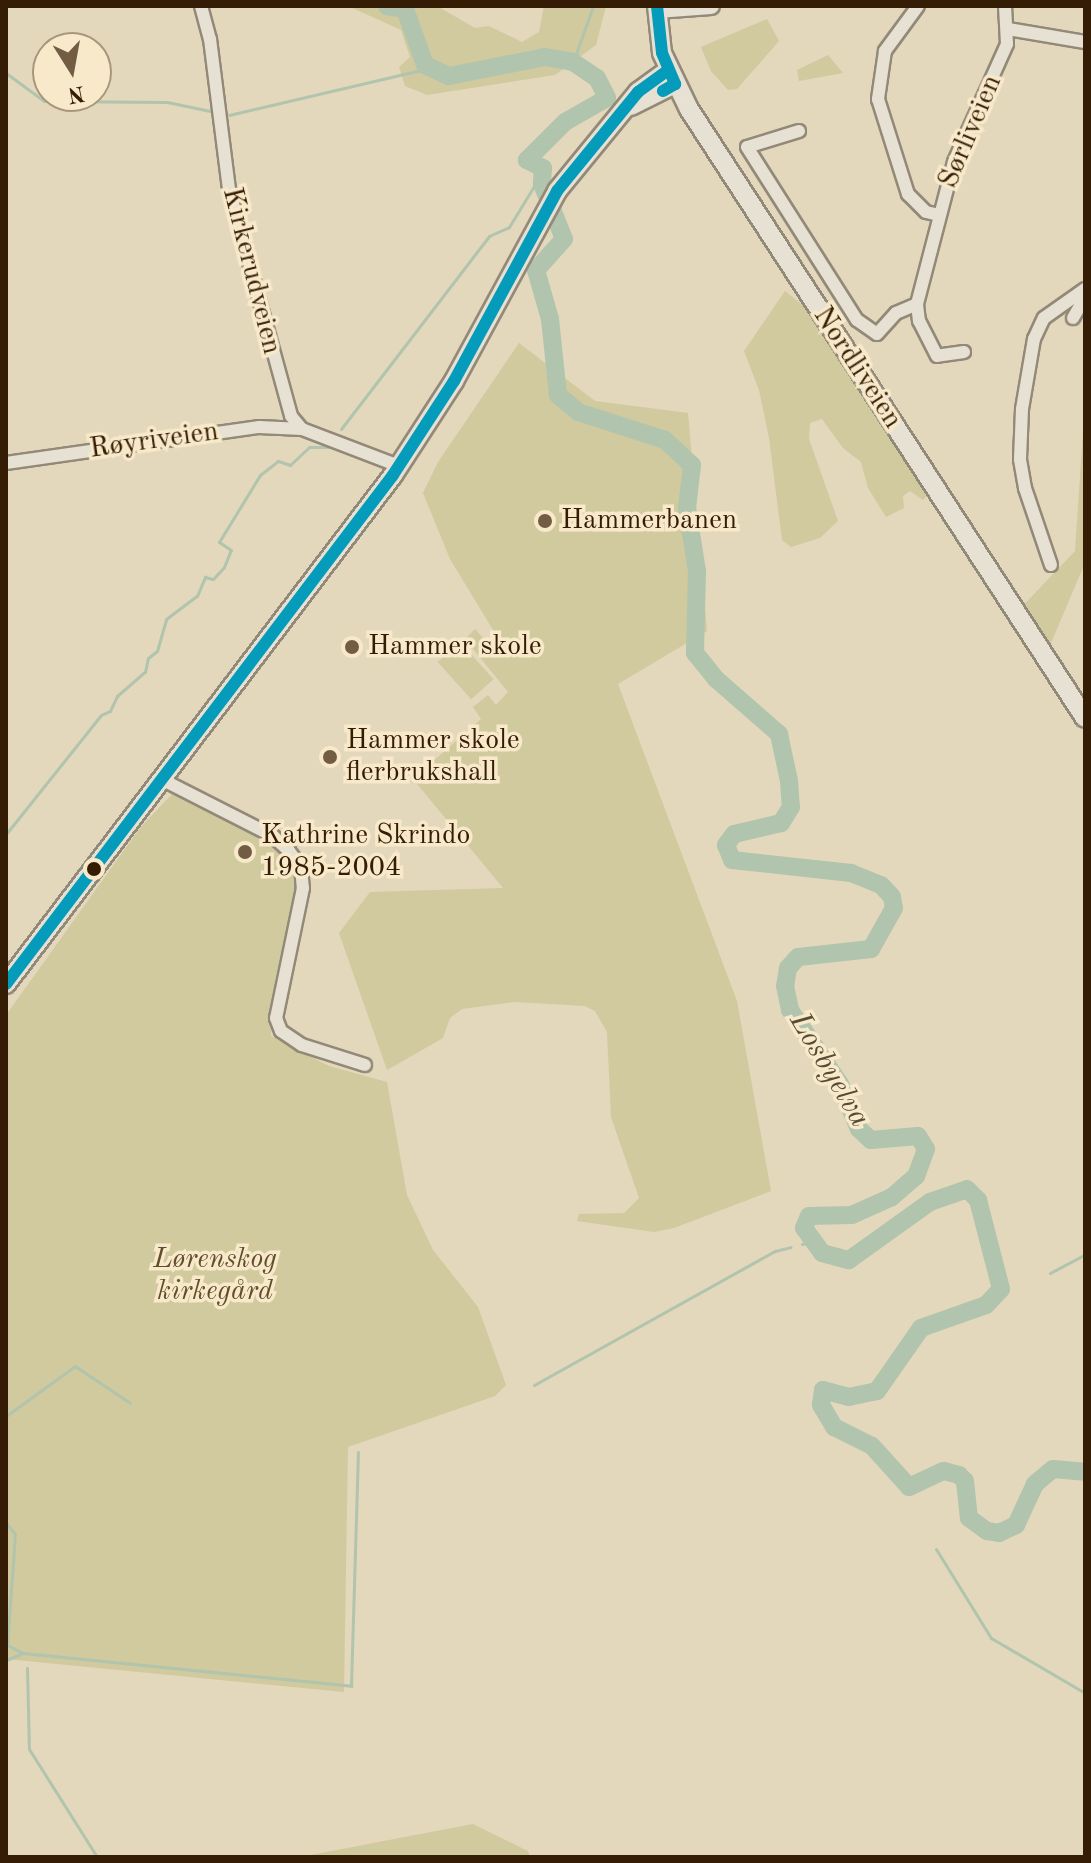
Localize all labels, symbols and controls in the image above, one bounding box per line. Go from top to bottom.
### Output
north arrow [32,32,112,112]
street label: Sørliveien [932,70,1010,194]
text: N [66,81,87,106]
street label: Kirkerudveien [214,184,288,358]
street label: Nordliveien [805,301,909,435]
street label: Røyriveien [87,415,221,467]
place label: Hammerbanen [561,504,737,538]
marker: Hammerbanen [536,512,554,530]
place label: Hammer skole [368,630,542,664]
marker: Hammer skole [343,638,361,656]
place label: Hammer skole flerbrukshall [346,724,520,790]
marker: Hammer skole flerbrukshall [321,748,339,766]
place label: Kathrine Skrindo 1985-2004 [261,819,470,885]
marker: Kathrine Skrindo 1985-2004 [236,843,254,861]
unlabelled marker [86,861,102,877]
water label: Losbyelva [781,1006,877,1134]
park label: Lørenskog kirkegård [153,1243,277,1309]

